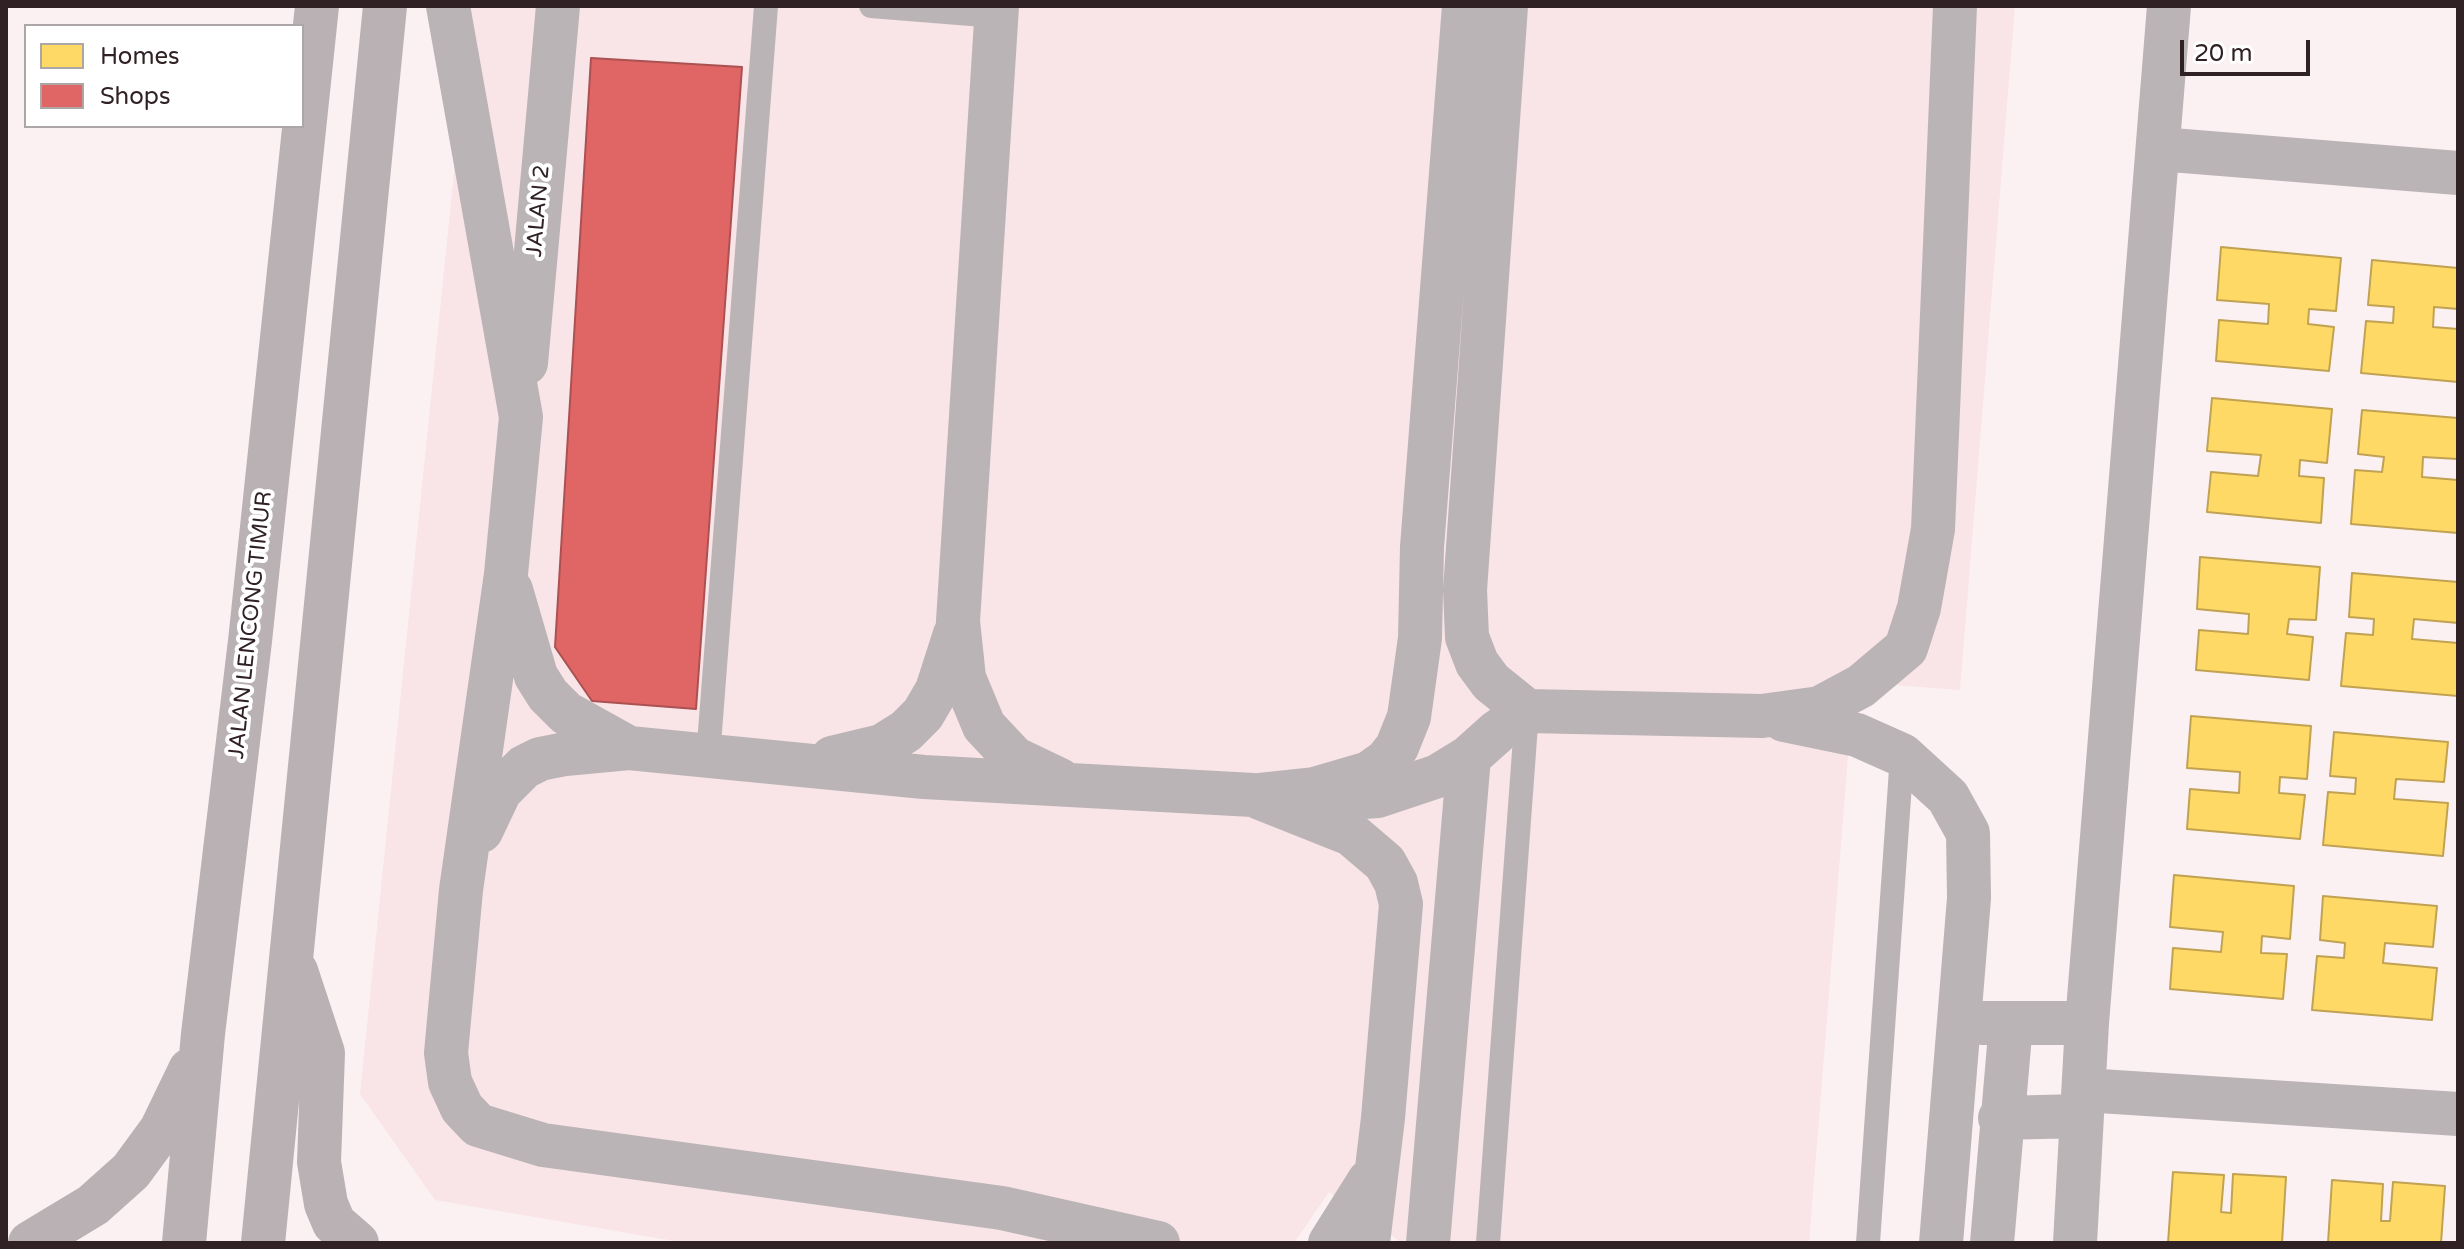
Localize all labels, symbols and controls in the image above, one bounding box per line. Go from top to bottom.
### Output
legend [24,24,304,128]
scale bar [2184,24,2314,74]
text: 20 m [2194,39,2252,68]
text: Homes [100,42,180,71]
text: Shops [100,82,170,111]
street label: JALAN 2 [522,164,556,258]
street label: JALAN LENCONG TIMUR [224,490,278,760]

